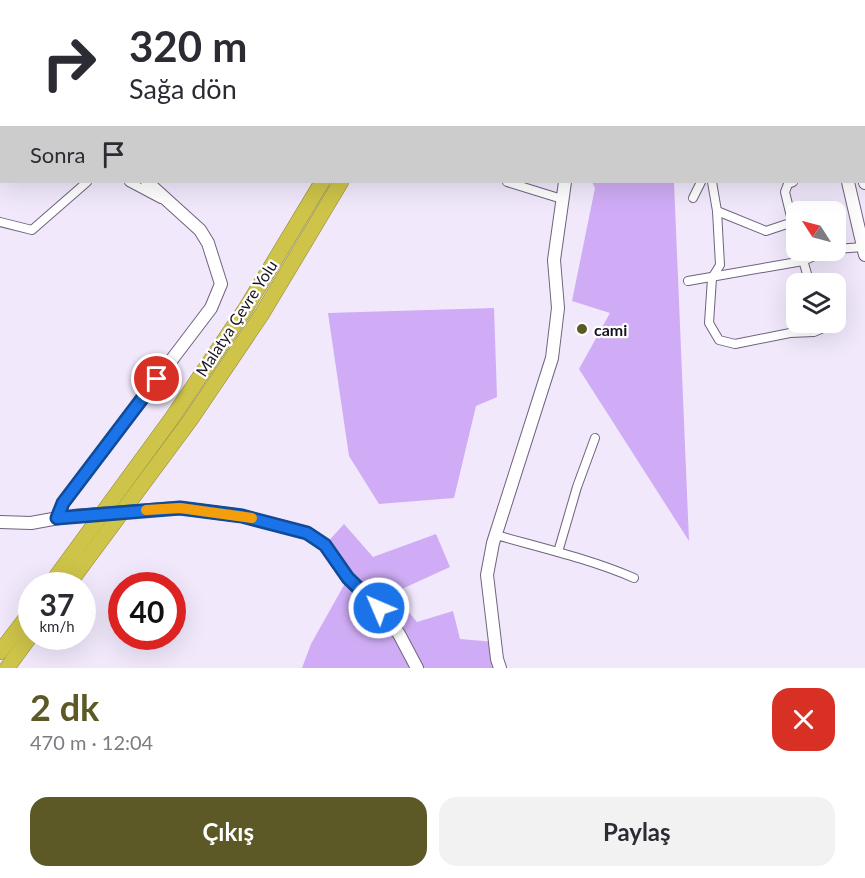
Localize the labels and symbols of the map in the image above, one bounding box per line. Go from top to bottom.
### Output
north arrow [786,201,846,261]
street label: Malatya Çevre Yolu [191,256,281,380]
place label: cami [594,320,627,339]
marker: cami [575,322,589,336]
pin [131,353,182,404]
speed limit sign: 40 [108,572,186,650]
position arrow [347,576,411,640]

